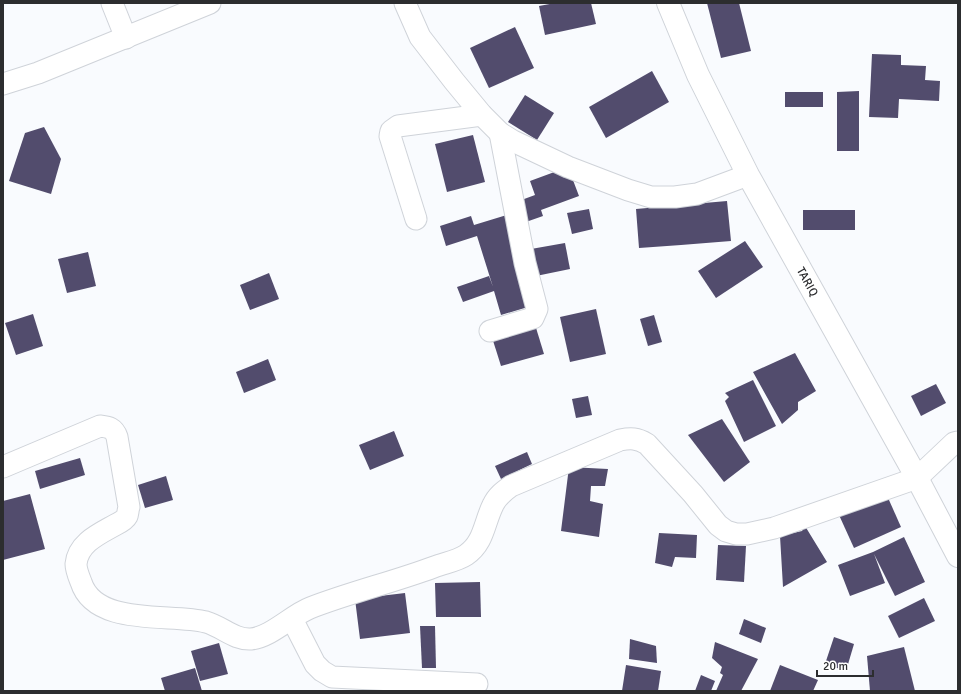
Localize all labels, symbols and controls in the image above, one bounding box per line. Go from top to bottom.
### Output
street label: TARIQ [793,264,822,299]
scale bar [817,652,873,678]
text: 20 m [823,659,848,674]

